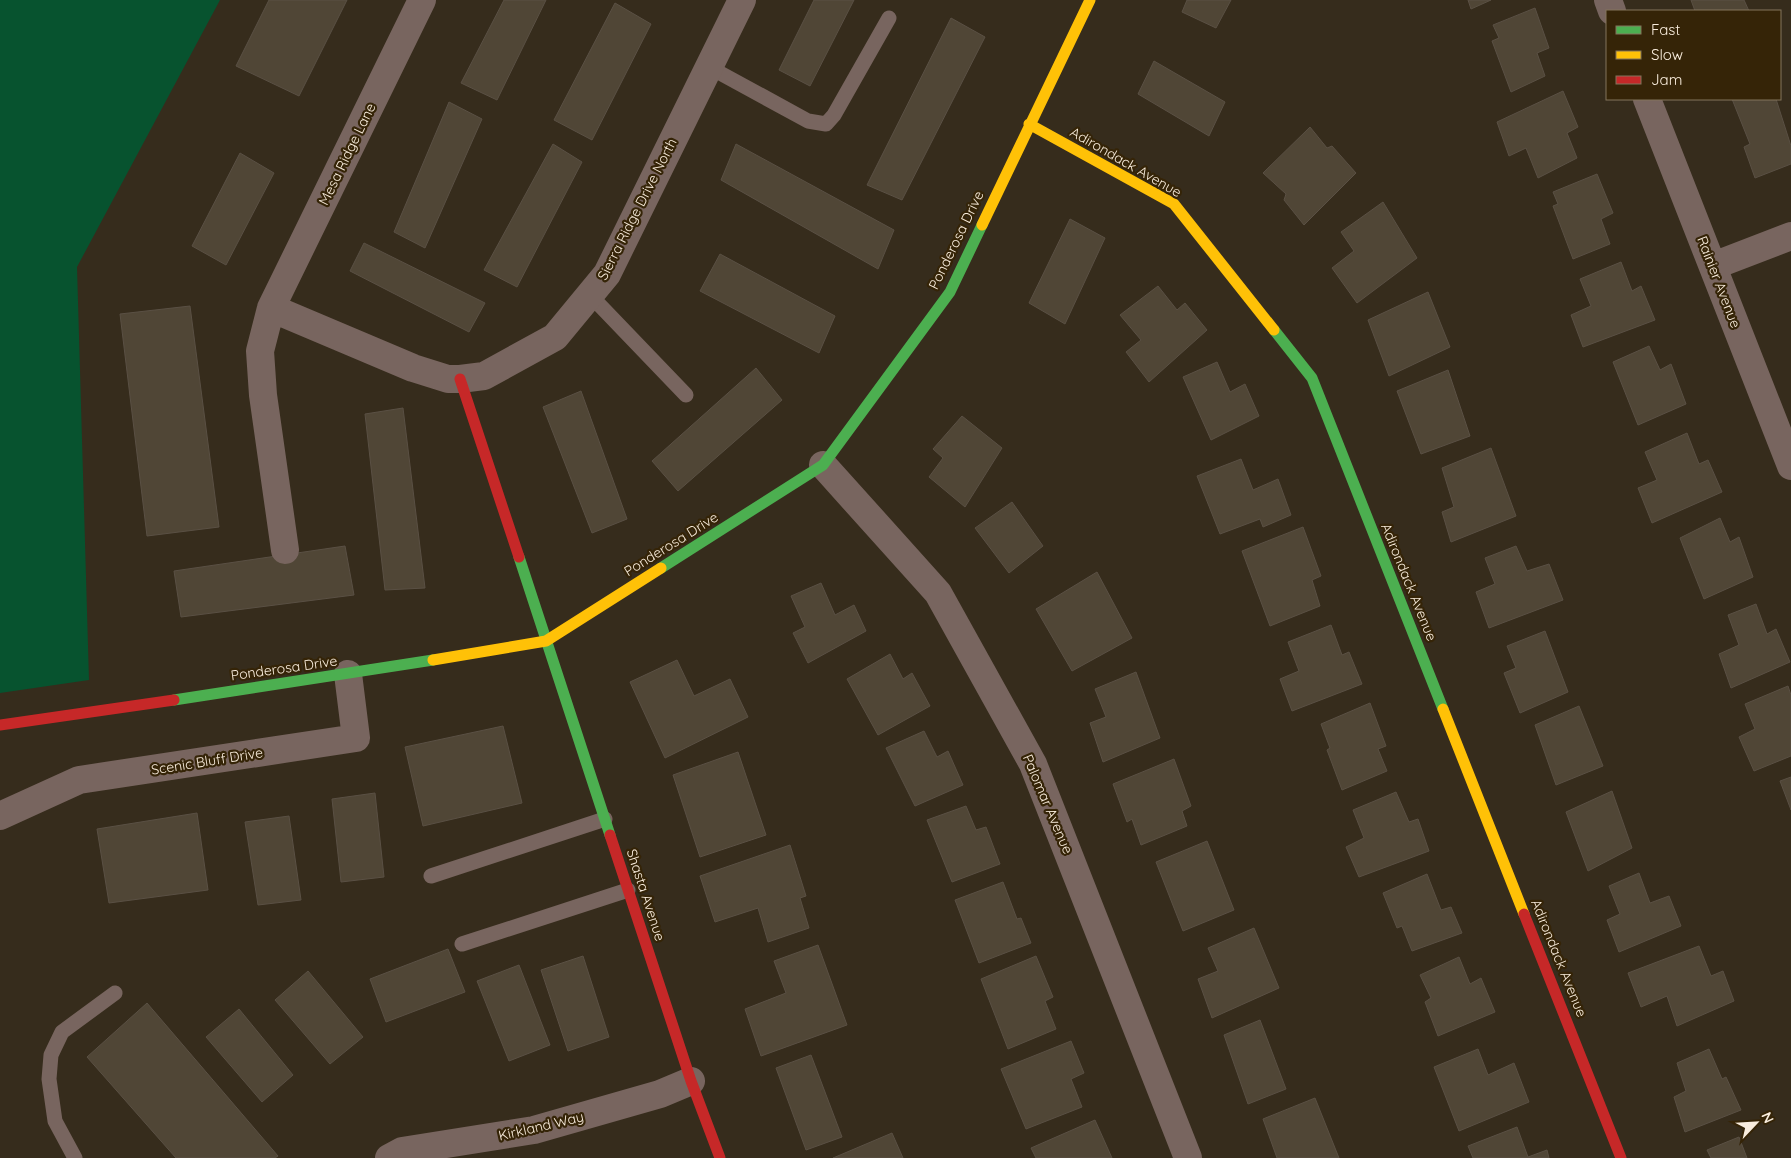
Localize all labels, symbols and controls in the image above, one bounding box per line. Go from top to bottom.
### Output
legend [1606,10,1781,100]
text: Fast [1651,20,1680,39]
text: Slow [1651,45,1683,64]
text: Jam [1651,70,1682,89]
street label: Mesa Ridge Lane [314,100,380,208]
street label: Adirondack Avenue [1067,123,1185,201]
street label: Sierra Ridge Drive North [593,135,681,283]
street label: Ponderosa Drive [924,188,988,292]
street label: Rainier Avenue [1693,233,1745,331]
street label: Ponderosa Drive [621,508,721,580]
street label: Adirondack Avenue [1377,520,1441,644]
street label: Ponderosa Drive [230,652,338,684]
street label: Scenic Bluff Drive [150,743,264,779]
street label: Palomar Avenue [1019,751,1077,857]
street label: Shasta Avenue [623,847,669,943]
street label: Adirondack Avenue [1527,896,1591,1020]
north arrow [1731,1098,1781,1148]
street label: Kirkland Way [496,1107,586,1145]
text: N [1757,1109,1778,1126]

